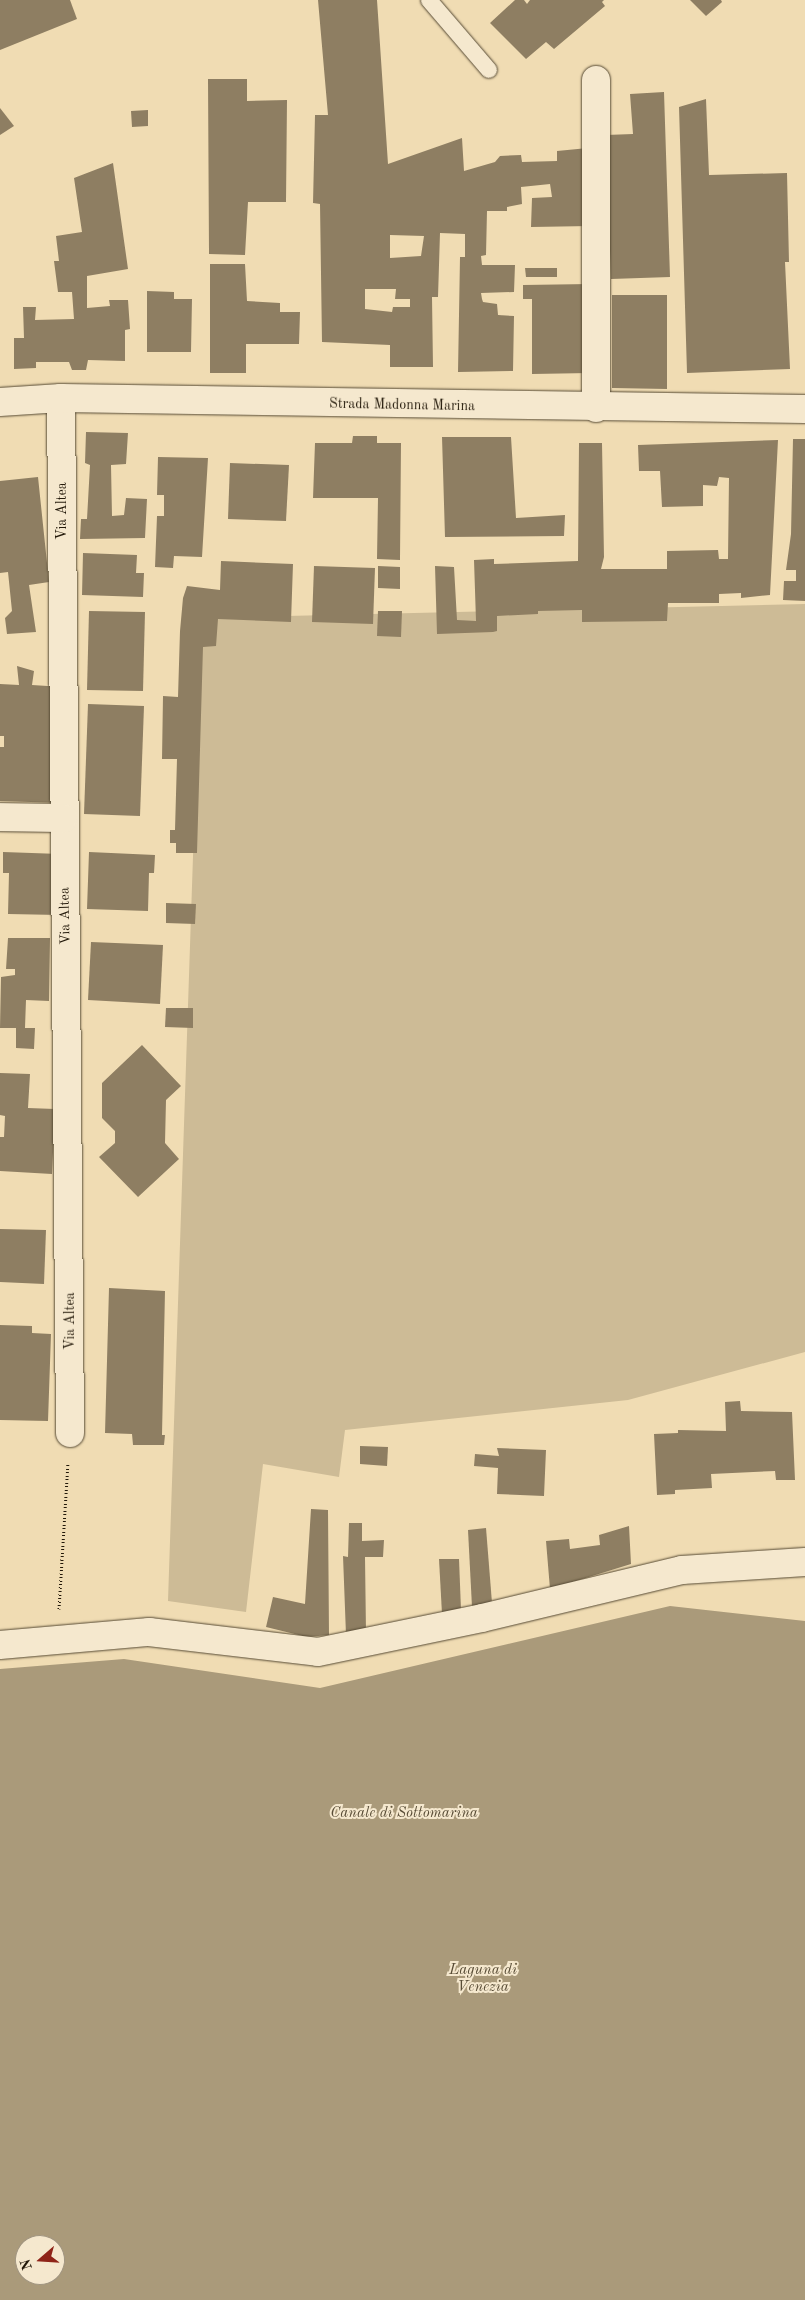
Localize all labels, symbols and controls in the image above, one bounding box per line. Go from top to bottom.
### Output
street label: Strada Madonna Marina [329,395,475,415]
street label: Via Altea [54,482,70,540]
street label: Via Altea [56,887,74,945]
street label: Via Altea [62,1292,78,1350]
water label: Canale di Sottomarina [330,1805,478,1823]
water label: Laguna di Venezia [449,1961,517,1996]
north arrow [15,2235,65,2285]
text: N [18,2257,35,2272]

